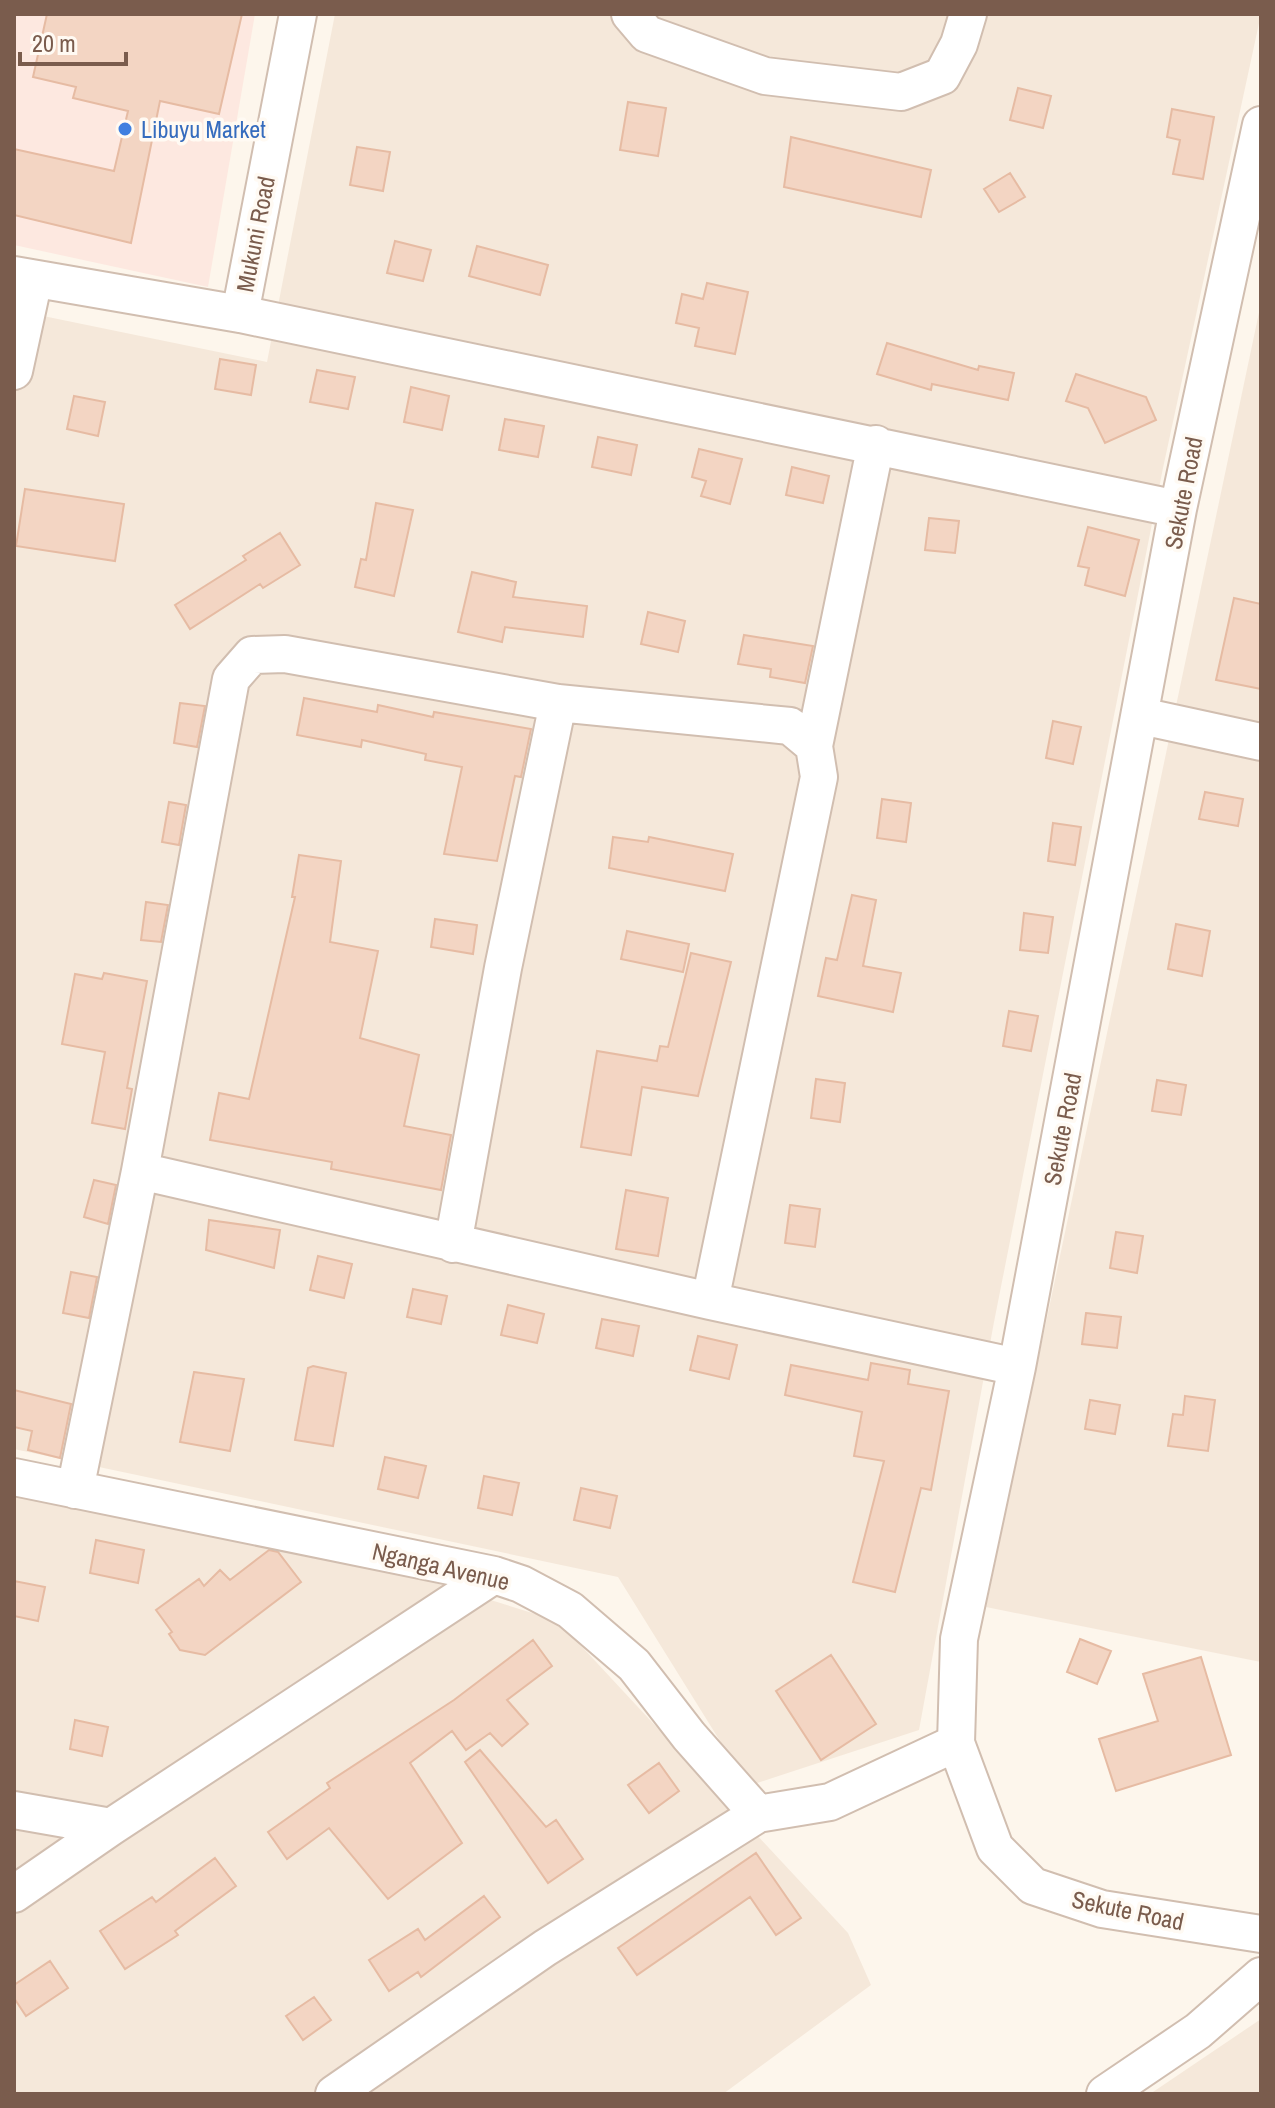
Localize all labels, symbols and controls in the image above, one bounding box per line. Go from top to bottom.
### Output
scale bar [20,16,126,66]
text: 20 m [32,27,76,59]
place label: Libuyu Market [141,113,266,145]
marker: Libuyu Market [116,120,134,138]
street label: Mukuni Road [228,173,282,295]
street label: Sekute Road [1156,434,1210,552]
street label: Sekute Road [1035,1070,1089,1188]
street label: Nganga Avenue [369,1535,513,1597]
street label: Sekute Road [1069,1883,1187,1937]

